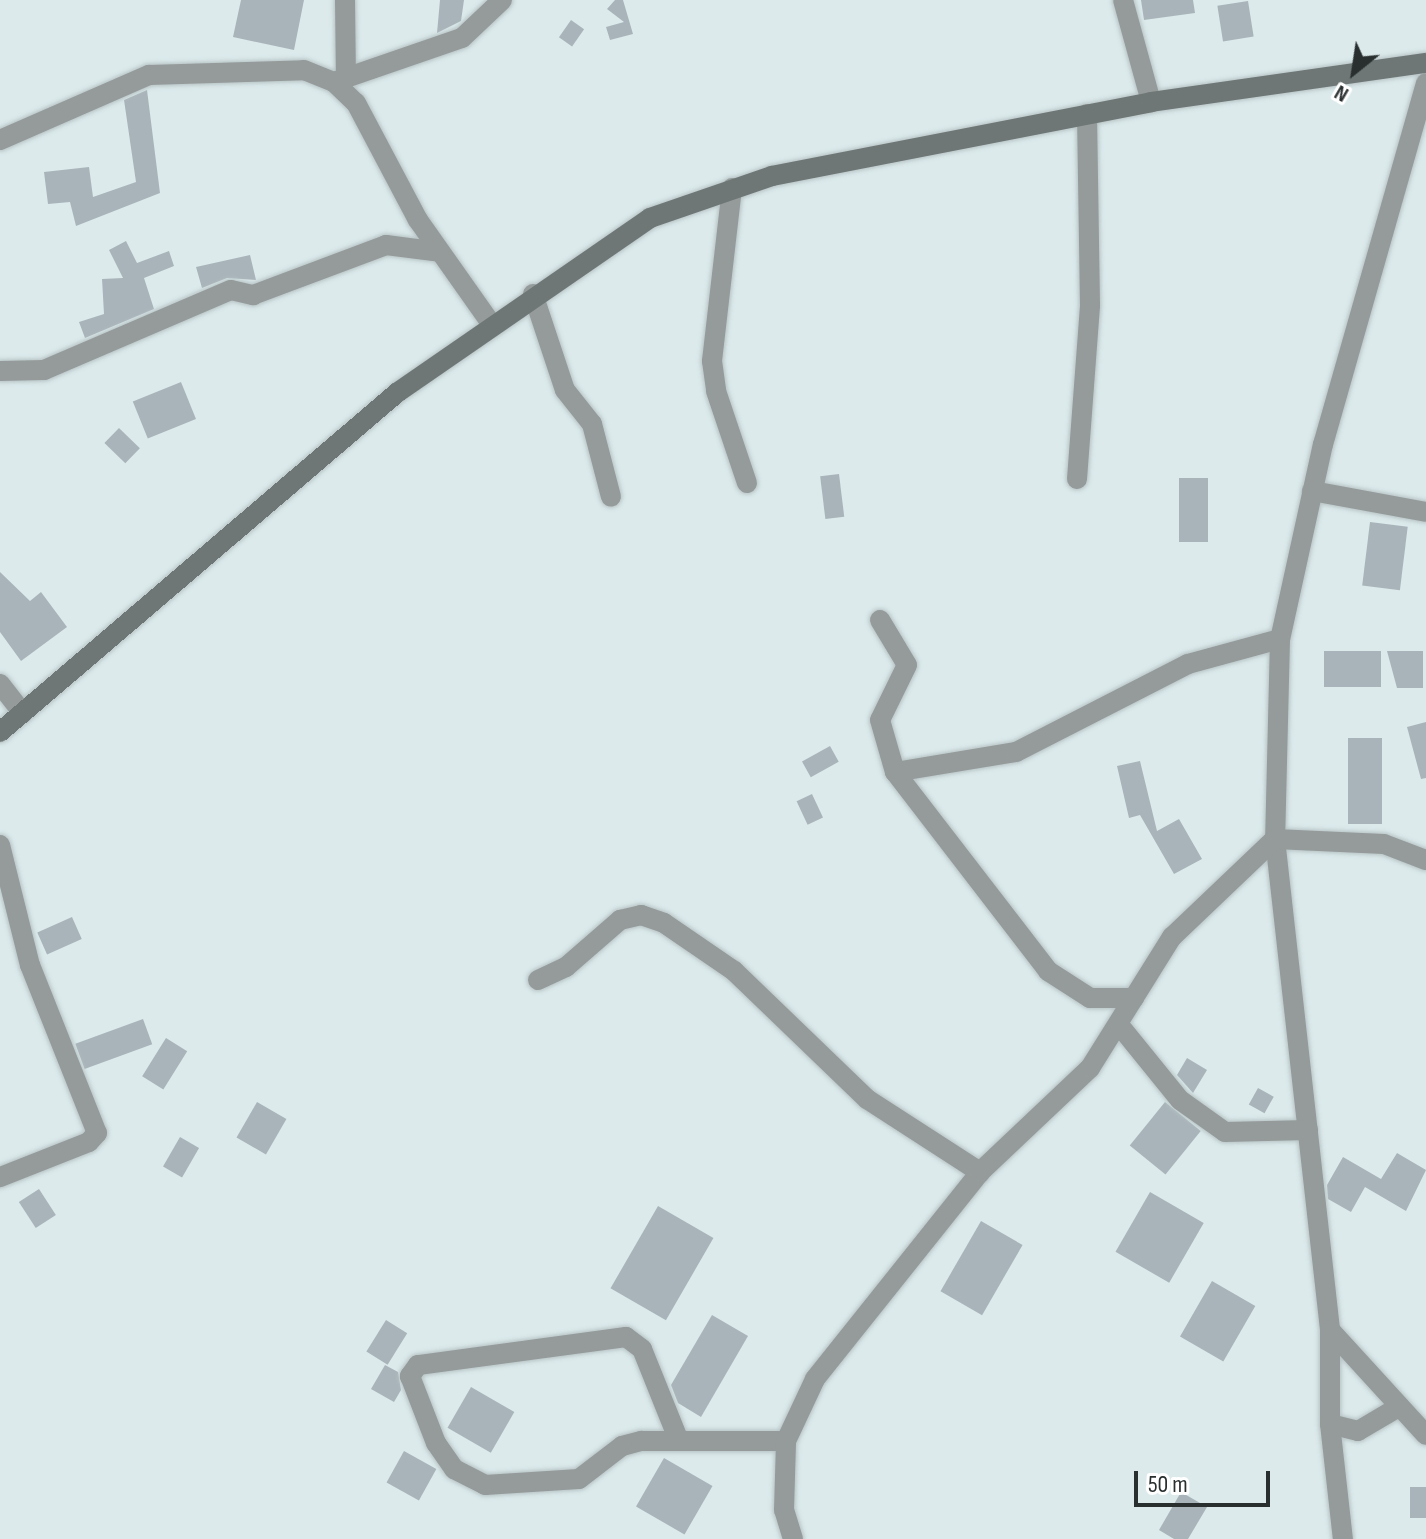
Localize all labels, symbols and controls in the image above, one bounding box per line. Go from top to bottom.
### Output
north arrow [1314,32,1394,112]
text: N [1330,79,1354,108]
scale bar [1138,1455,1274,1505]
text: 50 m [1148,1470,1188,1499]

